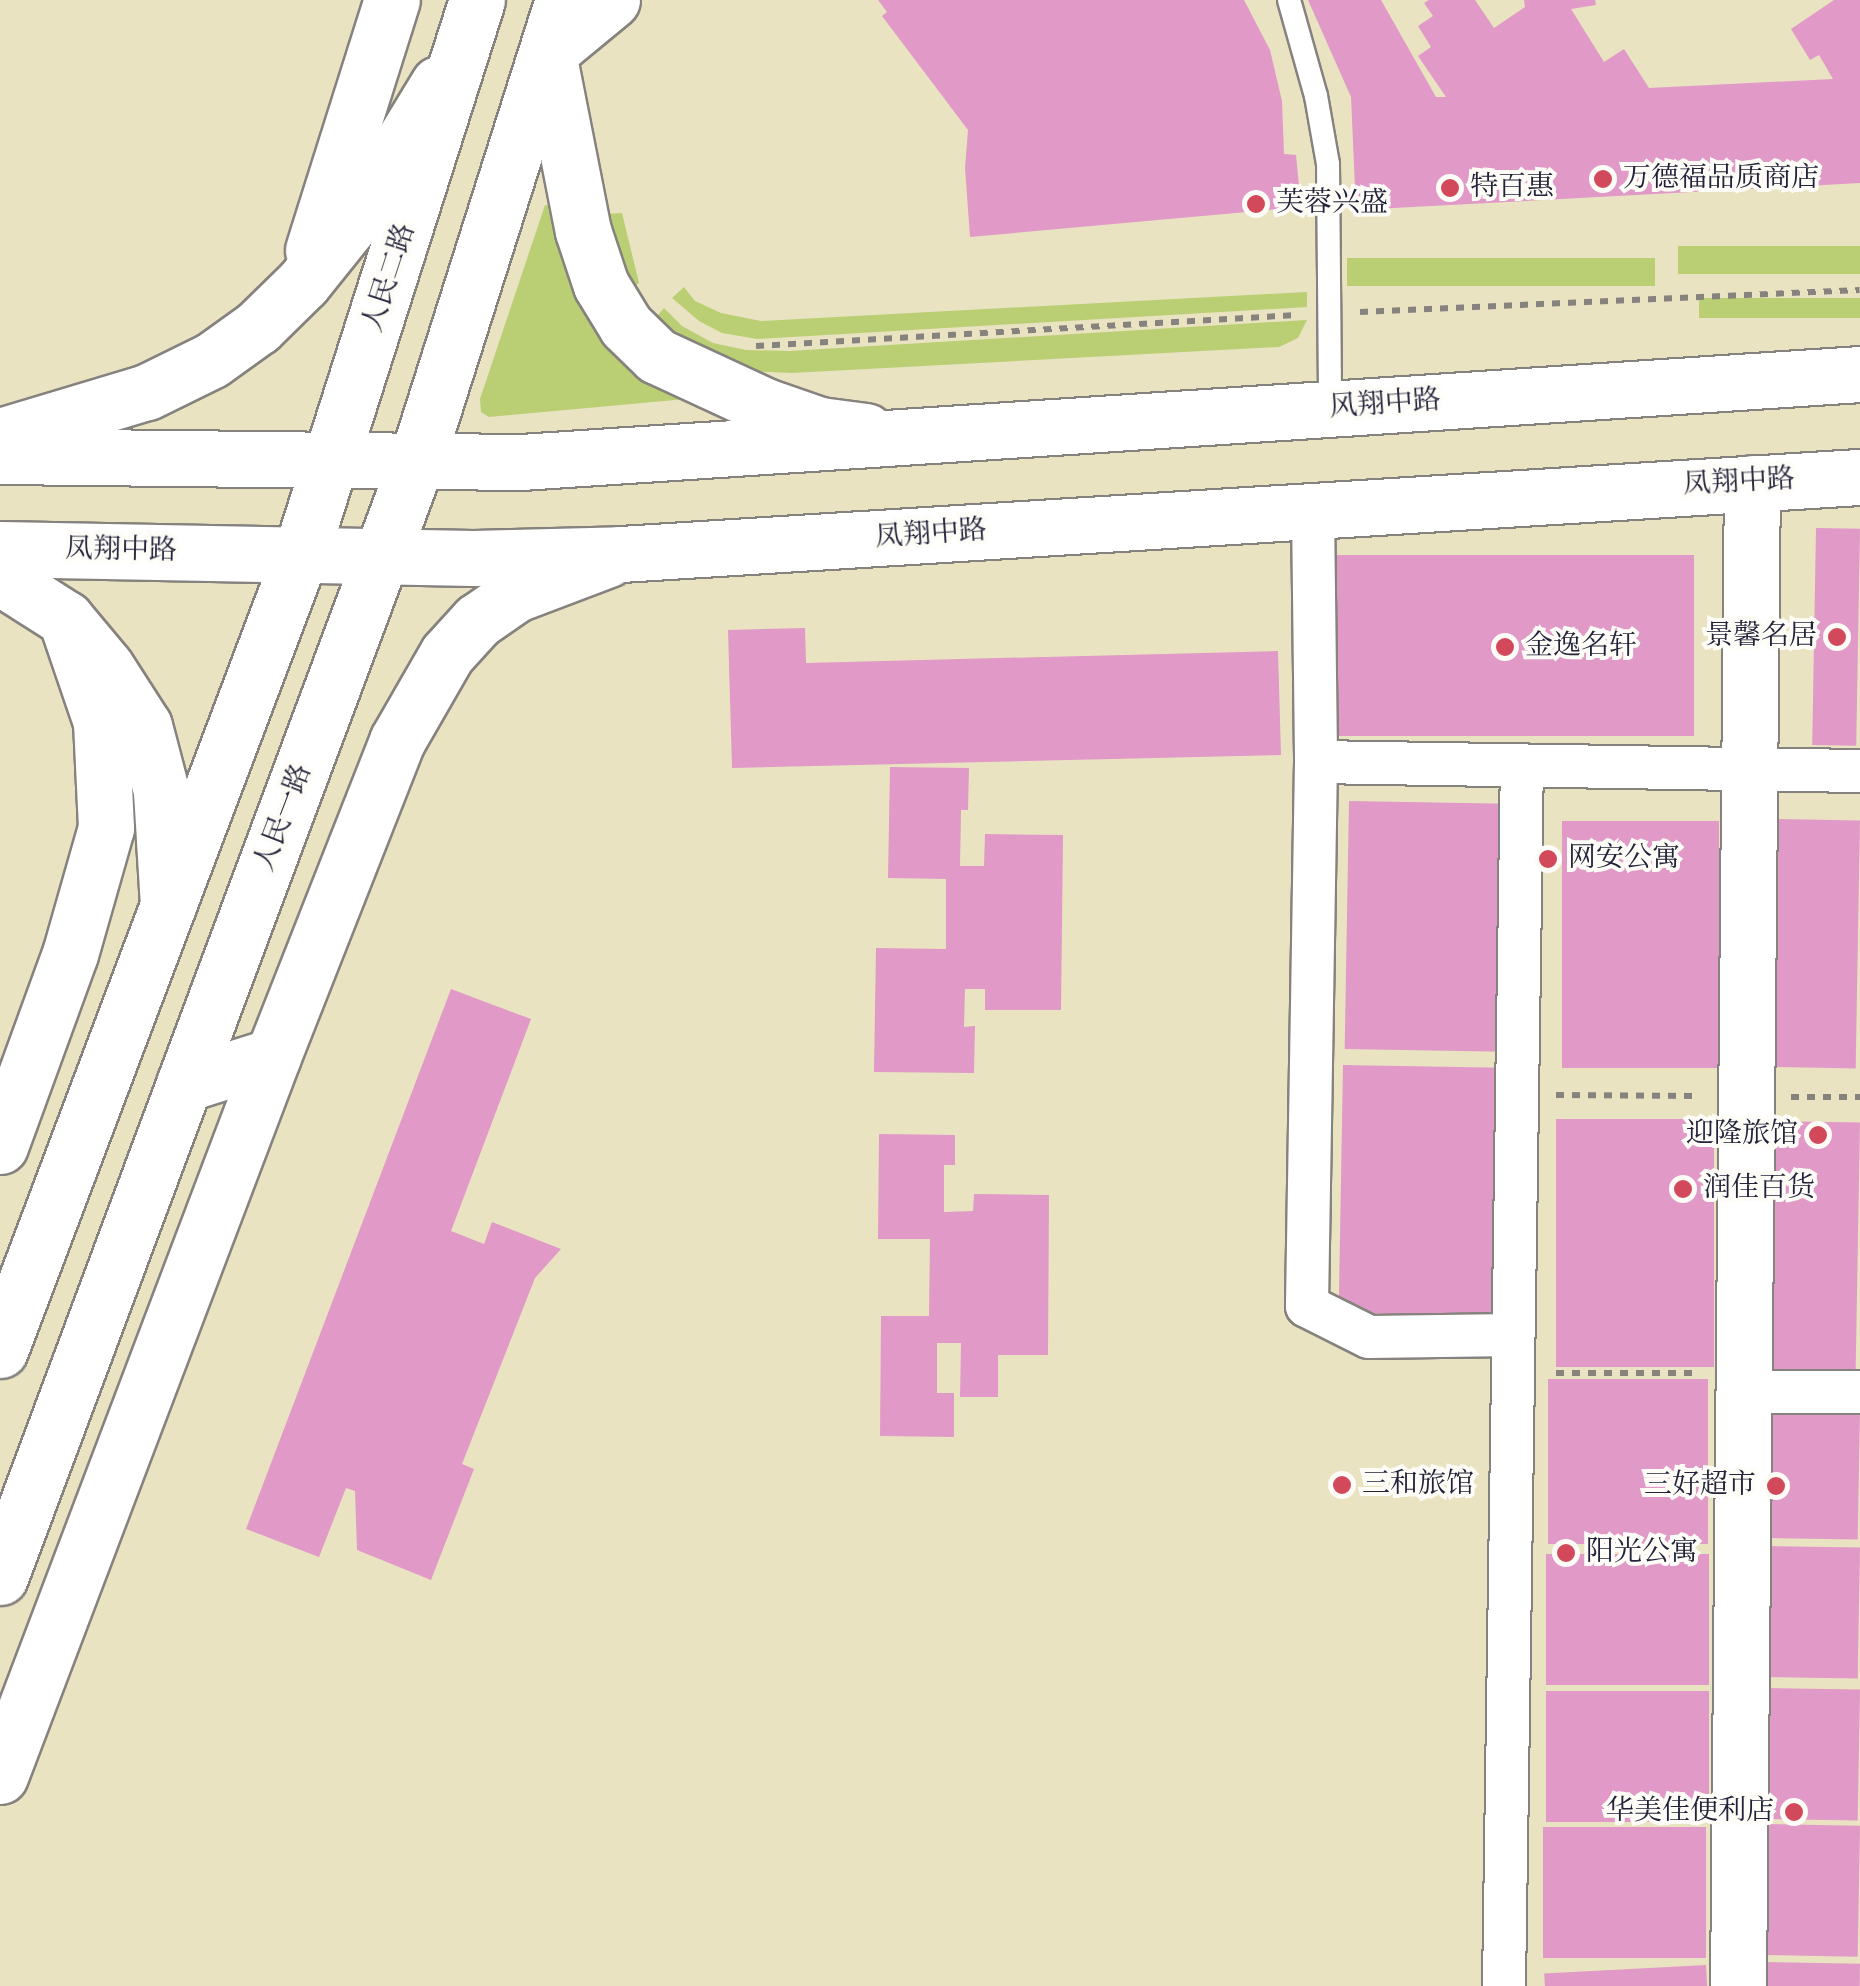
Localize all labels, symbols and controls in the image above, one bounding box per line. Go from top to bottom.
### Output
place label: 万德福品质商店 [1623,162,1819,196]
marker: 万德福品质商店 [1592,168,1614,190]
place label: 特百惠 [1470,171,1554,205]
marker: 特百惠 [1439,177,1461,199]
place label: 芙蓉兴盛 [1276,187,1388,221]
marker: 芙蓉兴盛 [1245,193,1267,215]
street label: 人民二路 [357,220,423,336]
street label: 风翔中路 [1328,384,1442,426]
street label: 凤翔中路 [1682,463,1796,503]
street label: 凤翔中路 [874,514,988,556]
street label: 凤翔中路 [65,533,177,569]
place label: 景馨名居 [1705,620,1817,654]
marker: 景馨名居 [1826,626,1848,648]
place label: 金逸名轩 [1525,630,1637,664]
marker: 金逸名轩 [1494,636,1516,658]
street label: 人民一路 [248,760,320,876]
place label: 网安公寓 [1568,842,1680,876]
marker: 网安公寓 [1537,848,1559,870]
place label: 迎隆旅馆 [1686,1118,1798,1152]
marker: 迎隆旅馆 [1807,1124,1829,1146]
place label: 润佳百货 [1703,1172,1815,1206]
marker: 润佳百货 [1672,1178,1694,1200]
place label: 三和旅馆 [1362,1468,1474,1502]
place label: 三好超市 [1644,1469,1756,1503]
marker: 三和旅馆 [1331,1474,1353,1496]
marker: 三好超市 [1765,1475,1787,1497]
place label: 阳光公寓 [1586,1536,1698,1570]
marker: 阳光公寓 [1555,1542,1577,1564]
place label: 华美佳便利店 [1606,1795,1774,1829]
marker: 华美佳便利店 [1783,1801,1805,1823]

